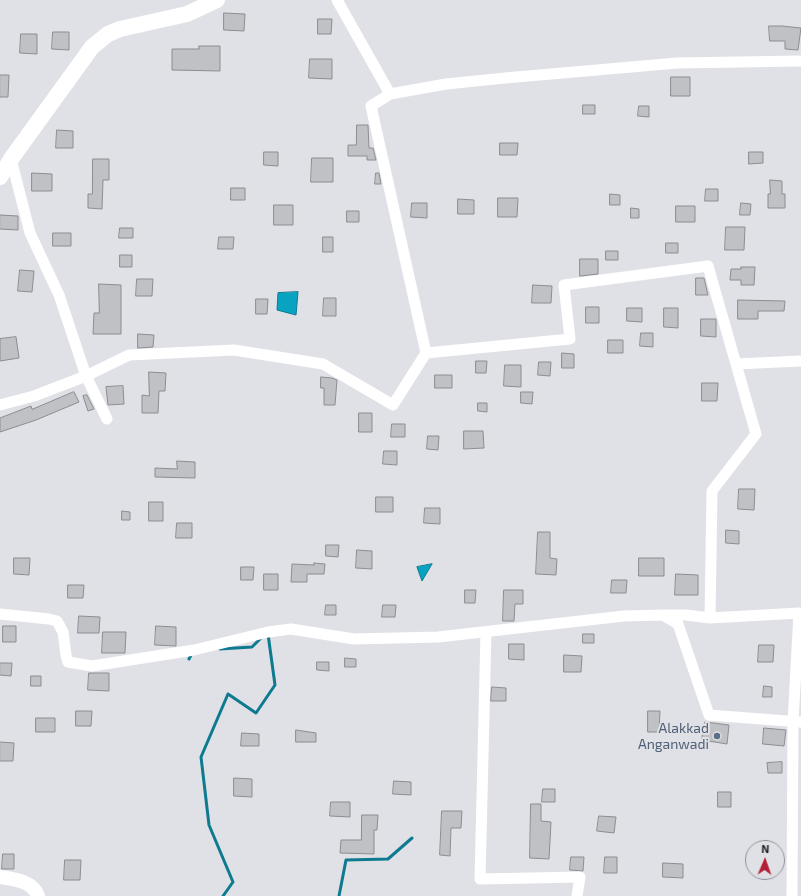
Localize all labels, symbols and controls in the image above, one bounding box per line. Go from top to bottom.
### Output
place label: Alakkad Anganwadi [638,720,709,752]
marker: Alakkad Anganwadi [712,731,722,741]
north arrow [745,840,785,880]
text: N [761,842,770,855]

